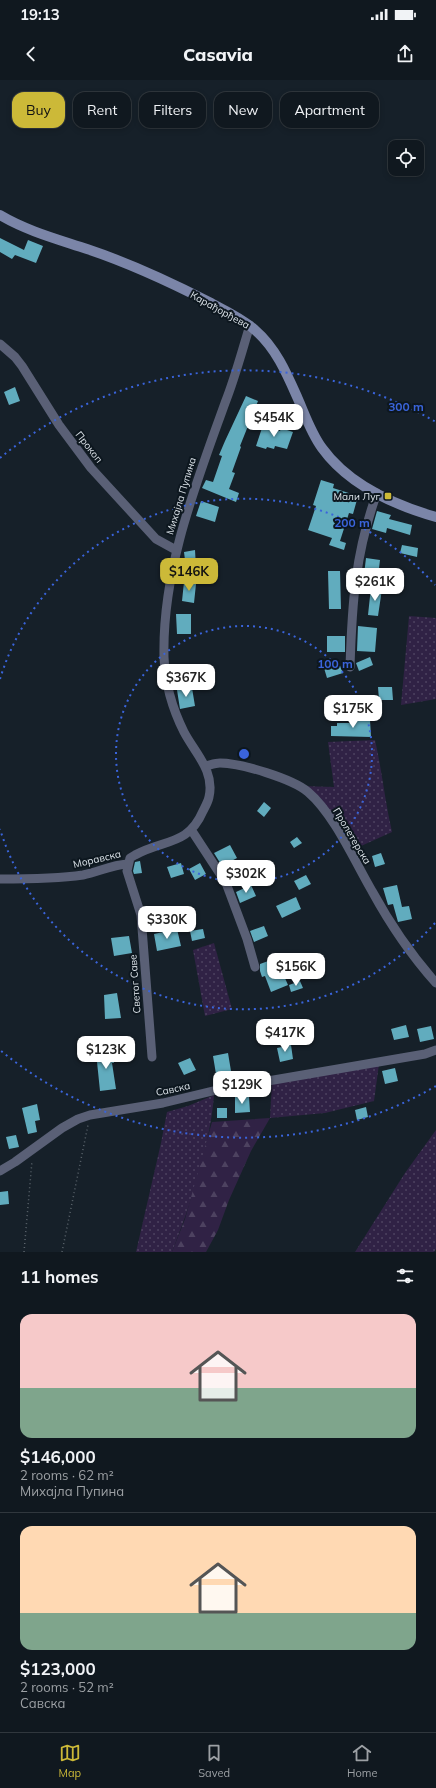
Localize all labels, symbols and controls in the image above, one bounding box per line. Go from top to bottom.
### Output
text: 19:13 [20,5,60,24]
icon: back [20,43,42,65]
text: Casavia [183,43,253,66]
icon: share [394,43,416,65]
chip: Buy [12,92,65,128]
chip: Rent [73,92,131,128]
chip: Filters [139,92,206,128]
chip: New [214,92,272,128]
chip: Apartment [280,92,379,128]
map controls [388,140,424,176]
button: locate [388,140,424,176]
street label: Карађорђева [188,288,252,332]
text: 300 m [388,399,424,414]
pin: $454K [246,404,302,438]
text: $454K [254,409,294,425]
street label: Прокоп [73,429,105,465]
street label: Михајла Пупина [163,456,199,536]
place label: Мали Луг [333,490,381,503]
marker: Мали Луг [383,491,393,501]
text: 200 m [334,515,370,530]
pin: $146K [161,558,217,592]
text: $146K [169,563,209,579]
pin: $261K [347,568,403,602]
text: $261K [355,573,395,589]
text: 100 m [317,656,353,671]
pin: $367K [158,664,214,698]
text: $367K [166,669,206,685]
pin: $175K [325,695,381,729]
text: $175K [333,700,373,716]
centre of rings [237,747,251,761]
street label: Пролетерска [330,805,374,867]
street label: Моравска [72,847,122,871]
pin: $302K [218,860,274,894]
text: $302K [226,865,266,881]
pin: $330K [139,906,195,940]
text: $330K [147,911,187,927]
pin: $156K [268,953,324,987]
street label: Светог Саве [126,954,144,1014]
text: $156K [276,958,316,974]
pin: $417K [257,1019,313,1053]
text: $417K [265,1024,305,1040]
pin: $123K [78,1036,134,1070]
text: $123K [86,1041,126,1057]
pin: $129K [214,1071,270,1105]
text: $129K [222,1076,262,1092]
street label: Савска [155,1079,191,1099]
icon: filters [394,1265,416,1287]
text: 11 homes [20,1266,99,1287]
icon: home [182,1340,254,1412]
text: $146,000 [20,1446,96,1467]
text: 2 rooms · 62 m² [20,1467,114,1483]
text: Михајла Пупина [20,1483,124,1499]
icon: home [182,1552,254,1624]
text: $123,000 [20,1658,96,1679]
text: 2 rooms · 52 m² [20,1679,114,1695]
text: Савска [20,1695,65,1711]
tab: Map [59,1742,81,1780]
tab: Saved [198,1742,230,1780]
tab: Home [347,1742,377,1780]

